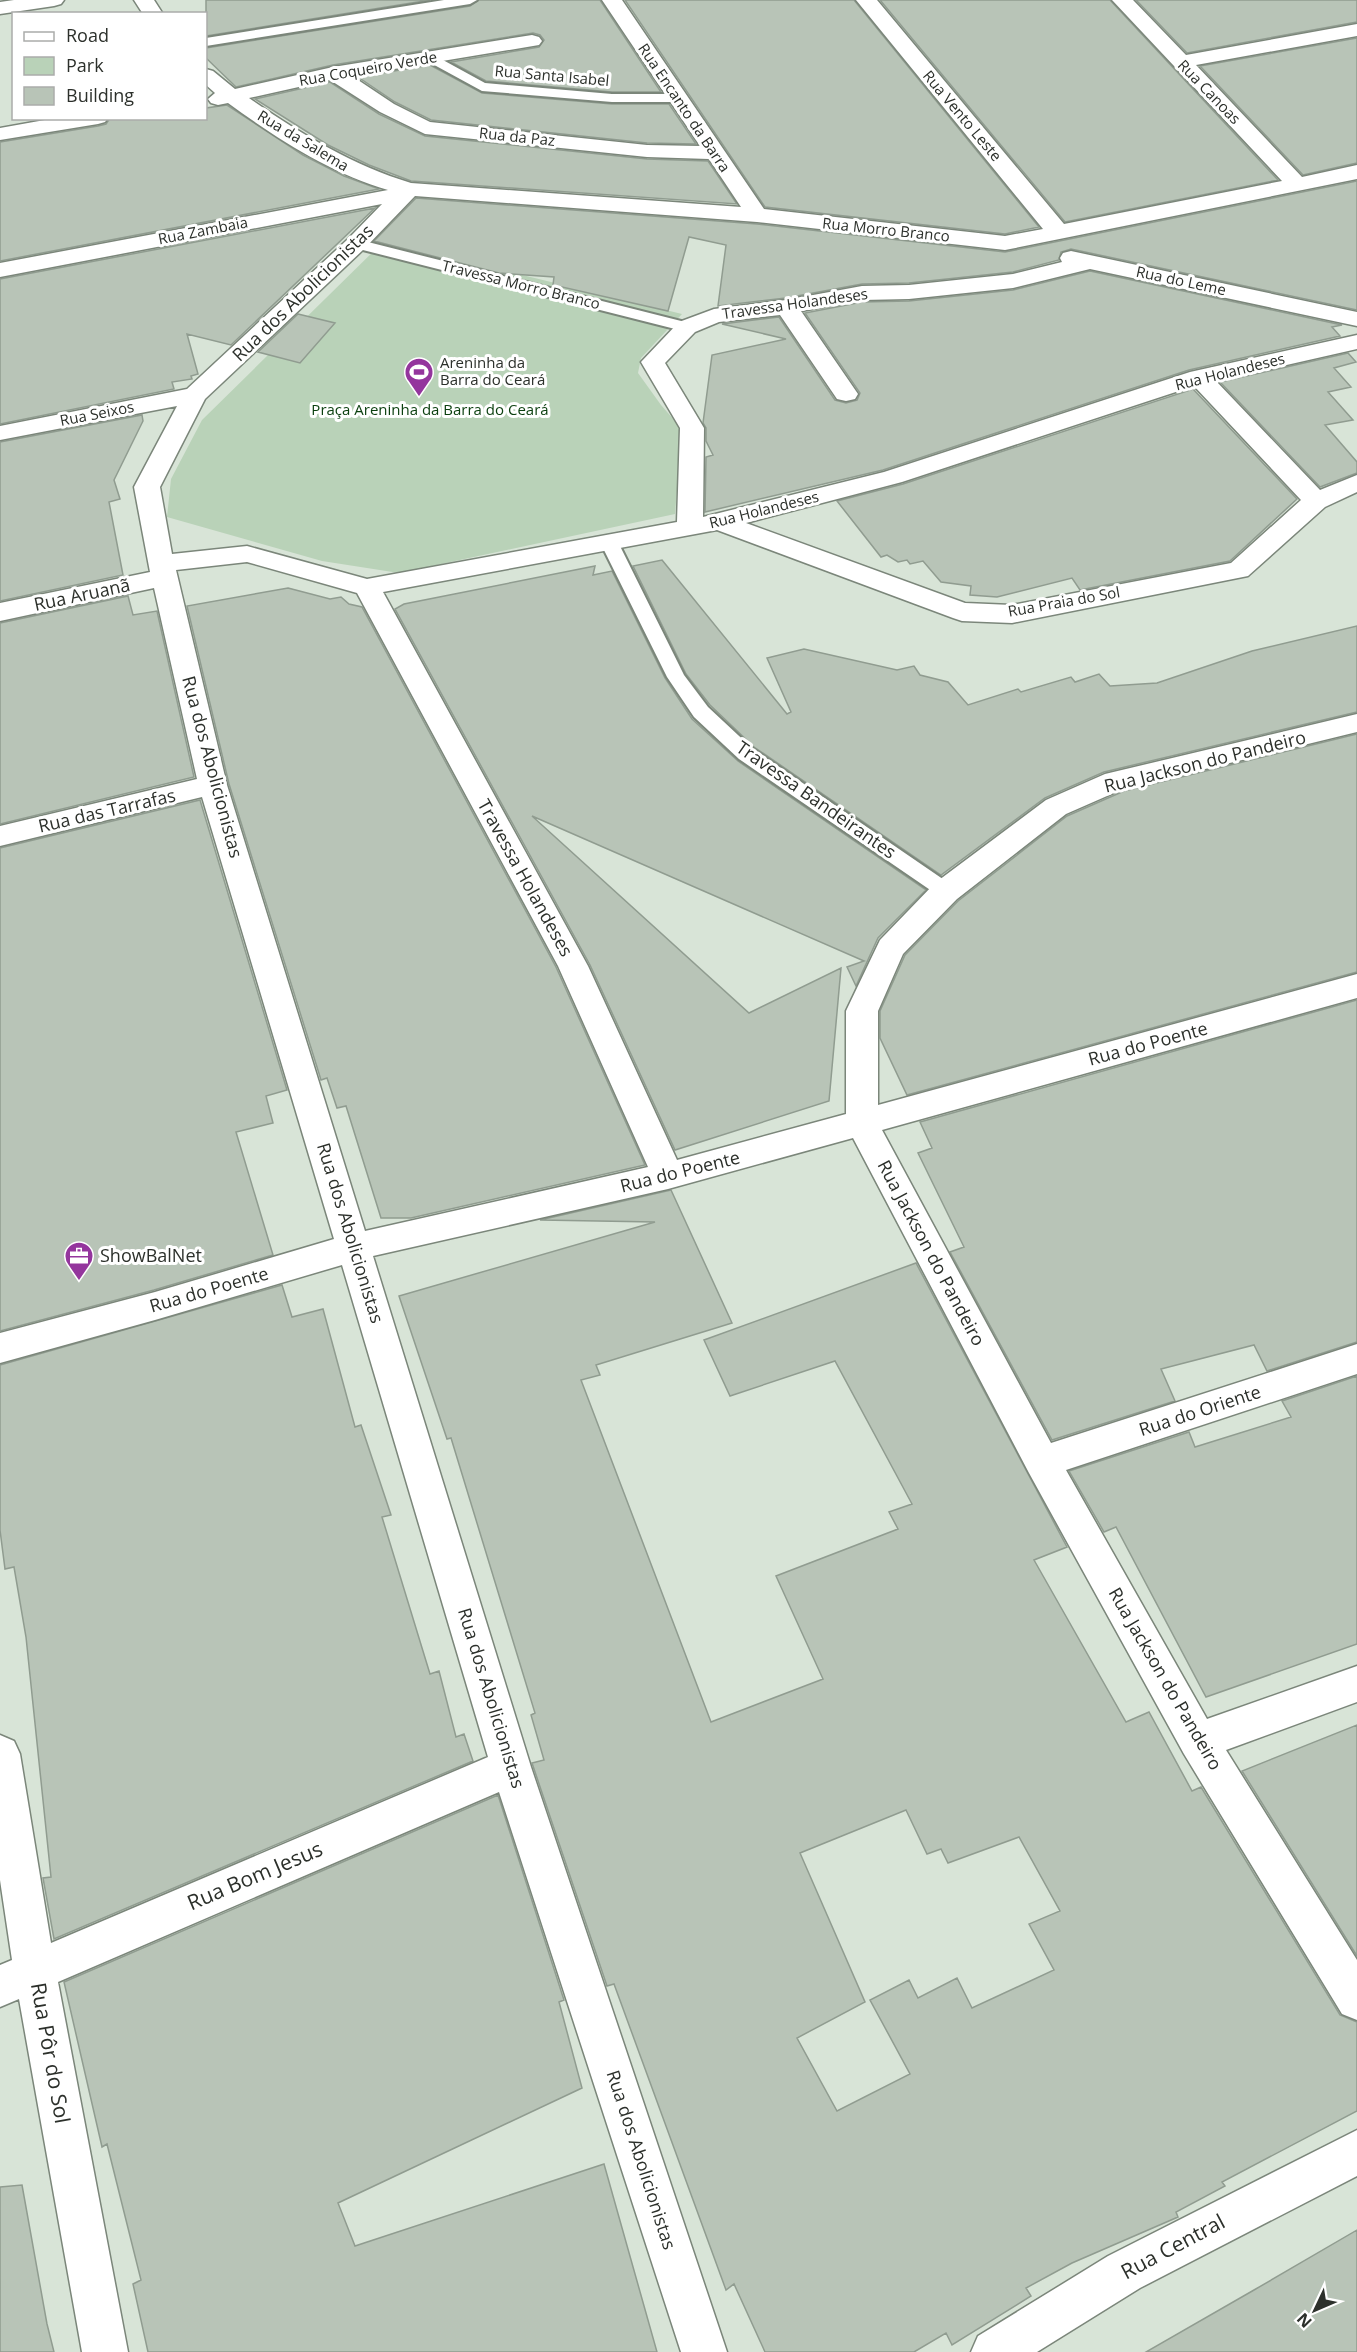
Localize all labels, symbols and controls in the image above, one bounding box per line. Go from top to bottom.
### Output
legend [12,12,207,120]
text: Road [66,23,109,47]
street label: Rua Encanto da Barra [634,39,735,176]
street label: Rua Coqueiro Verde [297,46,438,90]
text: Park [66,53,104,77]
street label: Rua Canoas [1174,55,1245,128]
street label: Rua Santa Isabel [494,60,610,90]
street label: Rua Vento Leste [919,66,1007,165]
text: Building [66,83,134,107]
street label: Rua da Salema [254,105,353,175]
street label: Rua da Paz [478,122,556,150]
street label: Rua Zambaia [156,212,249,249]
street label: Rua Morro Branco [821,212,951,246]
street label: Rua dos Abolicionistas [227,219,378,366]
street label: Travessa Morro Branco [440,255,602,313]
street label: Rua do Leme [1134,261,1228,299]
street label: Travessa Holandeses [721,283,869,323]
street label: Rua Holandeses [1173,348,1287,394]
place label: Areninha da Barra do Ceará [440,352,545,389]
sports icon: Areninha da Barra do Ceará [403,356,435,398]
street label: Rua Seixos [58,396,136,430]
park label: Praça Areninha da Barra do Ceará [311,399,549,419]
street label: Rua Holandeses [707,486,821,532]
street label: Rua Aruanã [32,572,132,616]
street label: Rua Praia do Sol [1006,581,1121,621]
street label: Rua dos Abolicionistas [177,673,249,860]
street label: Rua Jackson do Pandeiro [1101,724,1308,798]
street label: Travessa Bandeirantes [732,735,901,864]
street label: Rua das Tarrafas [36,783,178,838]
street label: Travessa Holandeses [473,795,579,960]
street label: Rua do Poente [1085,1016,1210,1071]
street label: Rua dos Abolicionistas [312,1140,390,1326]
street label: Rua do Poente [617,1145,742,1198]
street label: Rua Jackson do Pandeiro [873,1155,991,1350]
office icon: ShowBalNet [63,1240,95,1282]
place label: ShowBalNet [100,1243,202,1267]
street label: Rua do Poente [146,1261,271,1317]
street label: Rua do Oriente [1136,1379,1264,1441]
street label: Rua Jackson do Pandeiro [1104,1583,1228,1774]
street label: Rua dos Abolicionistas [453,1605,531,1791]
street label: Rua Bom Jesus [183,1834,327,1916]
street label: Rua Pôr do Sol [25,1980,77,2126]
street label: Rua dos Abolicionistas [602,2067,682,2253]
street label: Rua Central [1116,2207,1229,2285]
north arrow [1285,2280,1345,2340]
text: N [1292,2308,1317,2333]

